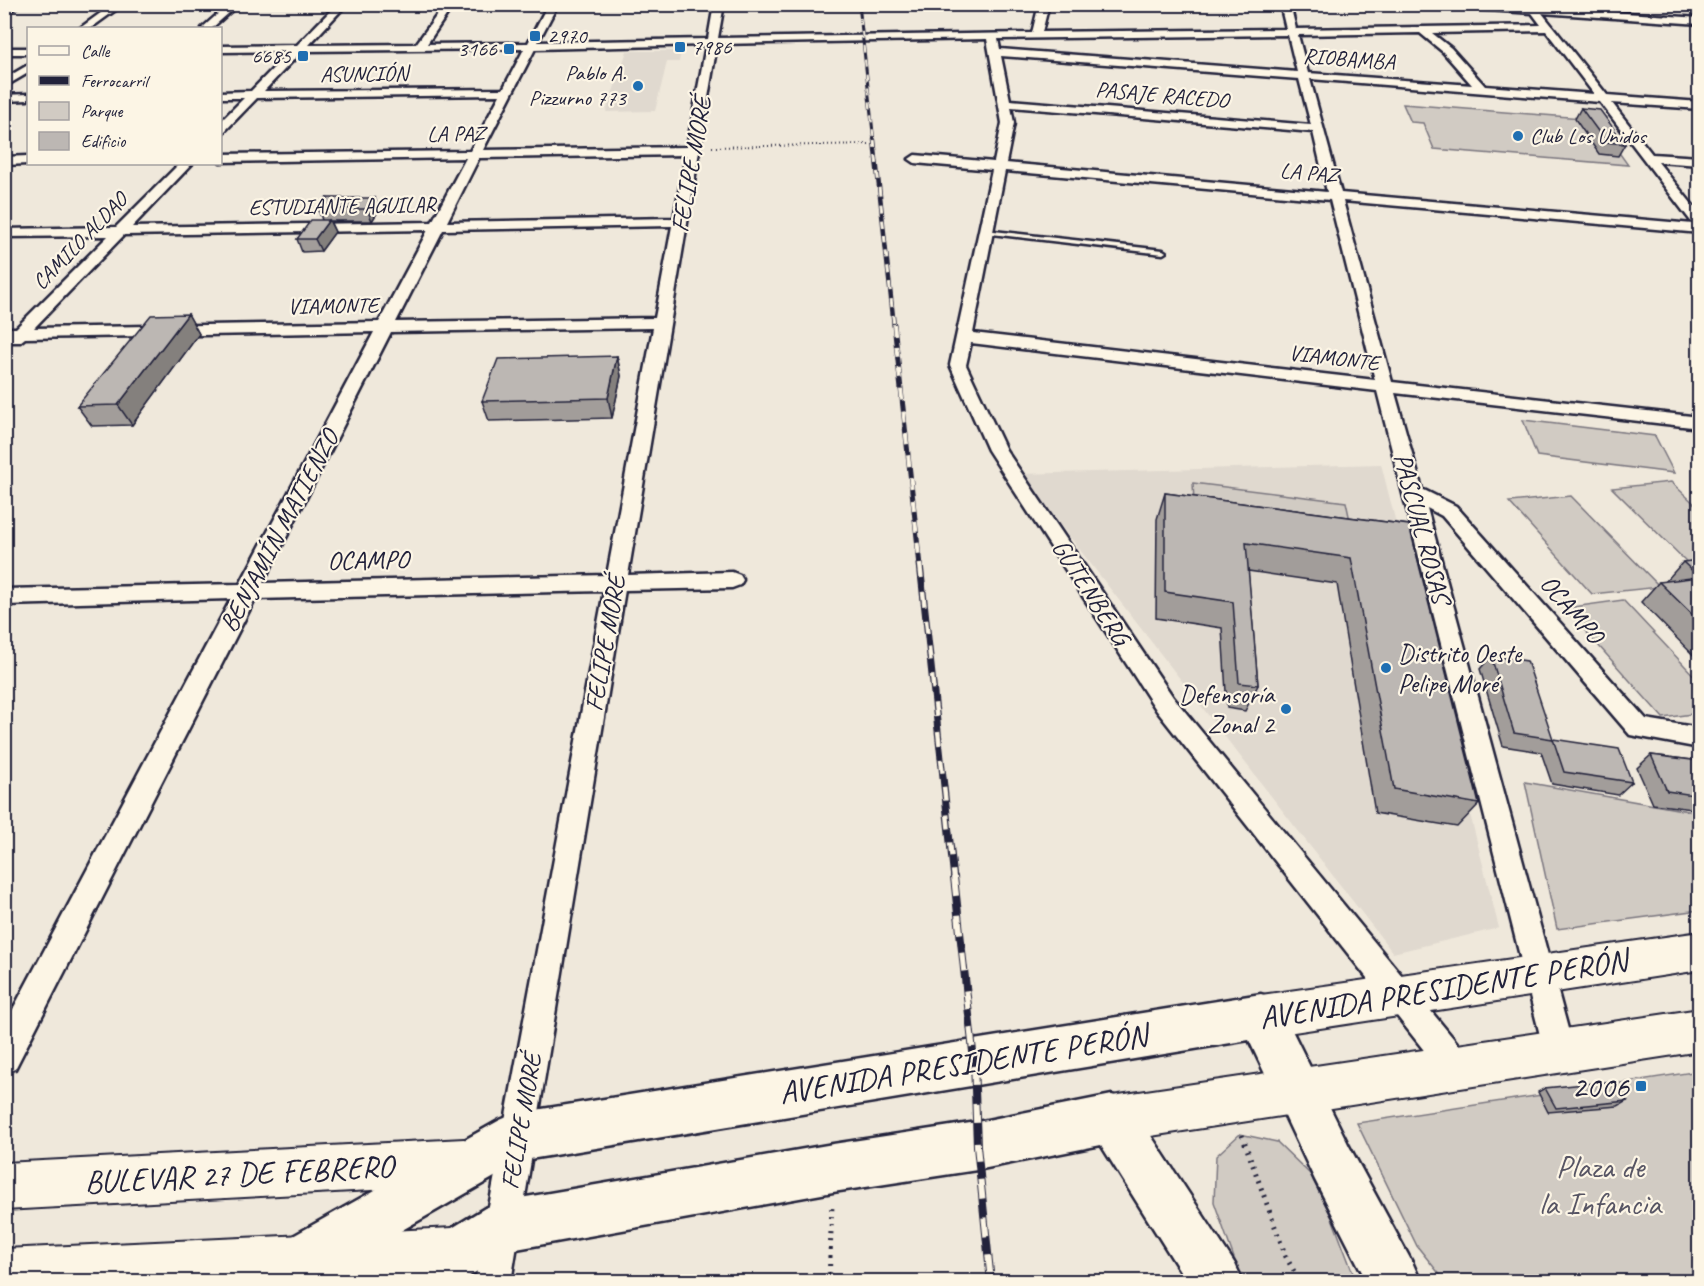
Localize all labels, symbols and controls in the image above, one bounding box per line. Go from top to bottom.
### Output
place label: 2970 [547,22,589,50]
legend [27,27,222,165]
marker: 2970 [528,29,542,43]
place label: 7986 [692,33,733,61]
place label: 3166 [457,35,498,63]
text: Calle [81,40,110,62]
marker: 7986 [673,40,687,54]
place label: 6685 [251,42,292,70]
marker: 3166 [502,42,516,56]
street label: RIOBAMBA [1302,42,1397,76]
marker: 6685 [296,49,310,63]
street label: ASUNCIÓN [320,59,412,89]
place label: Pablo A. Pizzurno 773 [529,59,628,112]
text: Ferrocarril [81,70,150,92]
street label: PASAJE RACEDO [1094,75,1232,115]
marker: Pablo A. Pizzurno 773 [631,79,645,93]
street label: FELIPE MORÉ [663,91,720,235]
text: Parque [81,100,123,122]
street label: LA PAZ [427,119,489,149]
place label: Club Los Unidos [1530,122,1648,150]
marker: Club Los Unidos [1511,129,1525,143]
text: Edificio [81,130,127,152]
street label: LA PAZ [1279,157,1342,190]
street label: CAMILO ALDAO [27,185,135,296]
street label: ESTUDIANTE AGUILAR [248,190,438,222]
street label: VIAMONTE [287,291,382,321]
street label: VIAMONTE [1287,339,1384,378]
street label: BENJAMÍN MATIENZO [212,422,348,638]
street label: PASCUAL ROSAS [1386,450,1459,612]
street label: GUTENBERG [1045,533,1140,654]
street label: OCAMPO [327,543,412,577]
street label: OCAMPO [1533,567,1613,653]
street label: FELIPE MORÉ [577,570,634,714]
place label: Distrito Oeste Pelipe Moré [1398,637,1523,700]
marker: Distrito Oeste Pelipe Moré [1379,661,1393,675]
place label: Defensoría Zonal 2 [1179,678,1276,741]
marker: Defensoría Zonal 2 [1279,702,1293,716]
street label: AVENIDA PRESIDENTE PERÓN [1256,939,1634,1038]
street label: AVENIDA PRESIDENTE PERÓN [776,1014,1154,1113]
street label: FELIPE MORÉ [493,1048,550,1192]
place label: 2006 [1571,1066,1631,1107]
marker: 2006 [1634,1079,1648,1093]
street label: BULEVAR 27 DE FEBRERO [84,1145,398,1203]
park label: Plaza de la Infancia [1539,1146,1663,1224]

